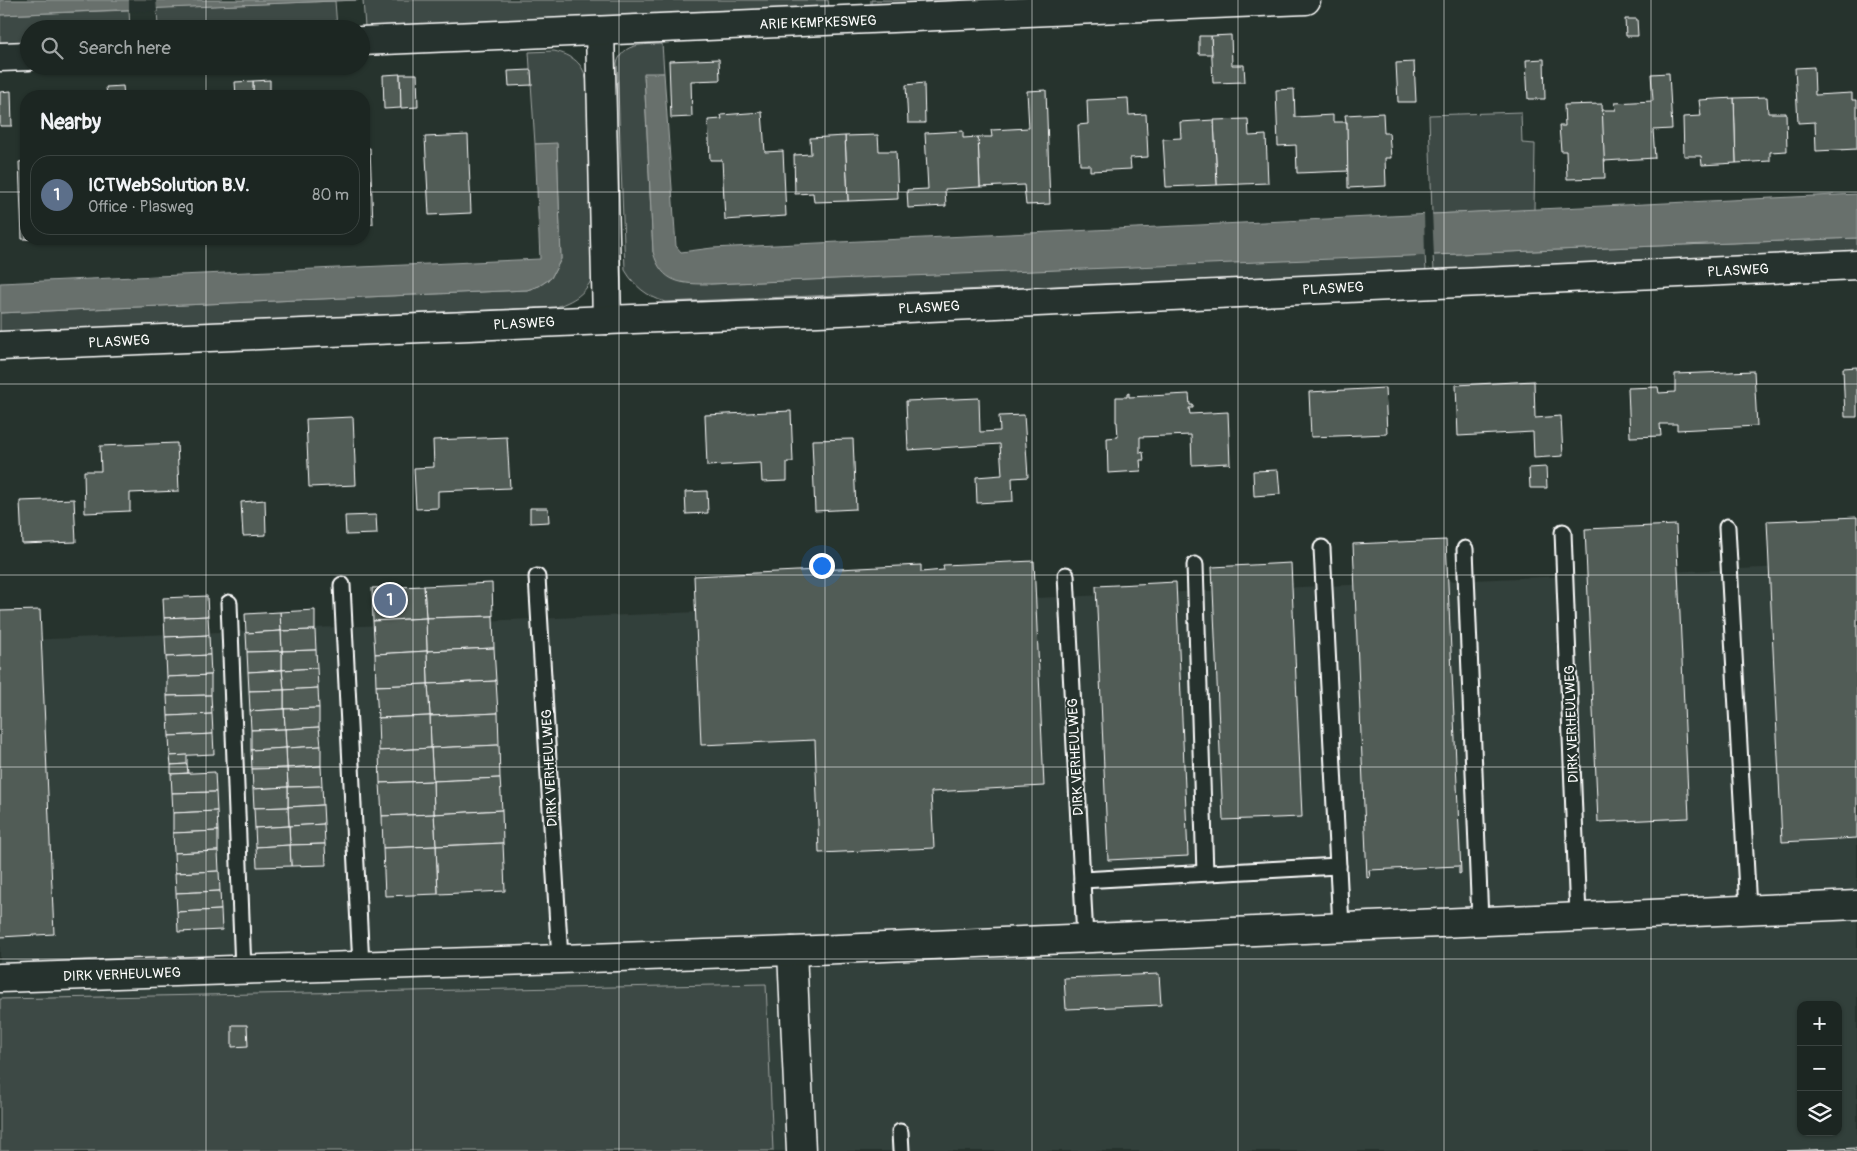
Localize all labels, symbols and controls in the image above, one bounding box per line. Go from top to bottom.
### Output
street label: ARIE KEMPKESWEG [759,12,877,33]
search box [20,20,370,75]
icon: search [38,34,66,62]
text: Search here [78,36,171,60]
text: Nearby [40,109,101,136]
text: ICTWebSolution B.V. [88,173,250,197]
text: 1 [54,185,60,205]
text: 80 m [312,185,349,205]
text: Office · Plasweg [88,197,194,217]
street label: PLASWEG [1707,260,1769,281]
street label: PLASWEG [1302,278,1364,299]
street label: PLASWEG [898,297,960,318]
street label: PLASWEG [493,313,555,334]
street label: PLASWEG [88,331,150,352]
your location [809,553,835,579]
pin: 1 [374,581,406,619]
street label: DIRK VERHEULWEG [1561,665,1582,783]
street label: DIRK VERHEULWEG [1064,698,1087,816]
street label: DIRK VERHEULWEG [538,709,561,827]
street label: DIRK VERHEULWEG [63,964,181,985]
map controls [1797,1001,1842,1136]
button: + [1797,1001,1842,1046]
button: − [1797,1046,1842,1091]
button: layers [1797,1091,1842,1136]

